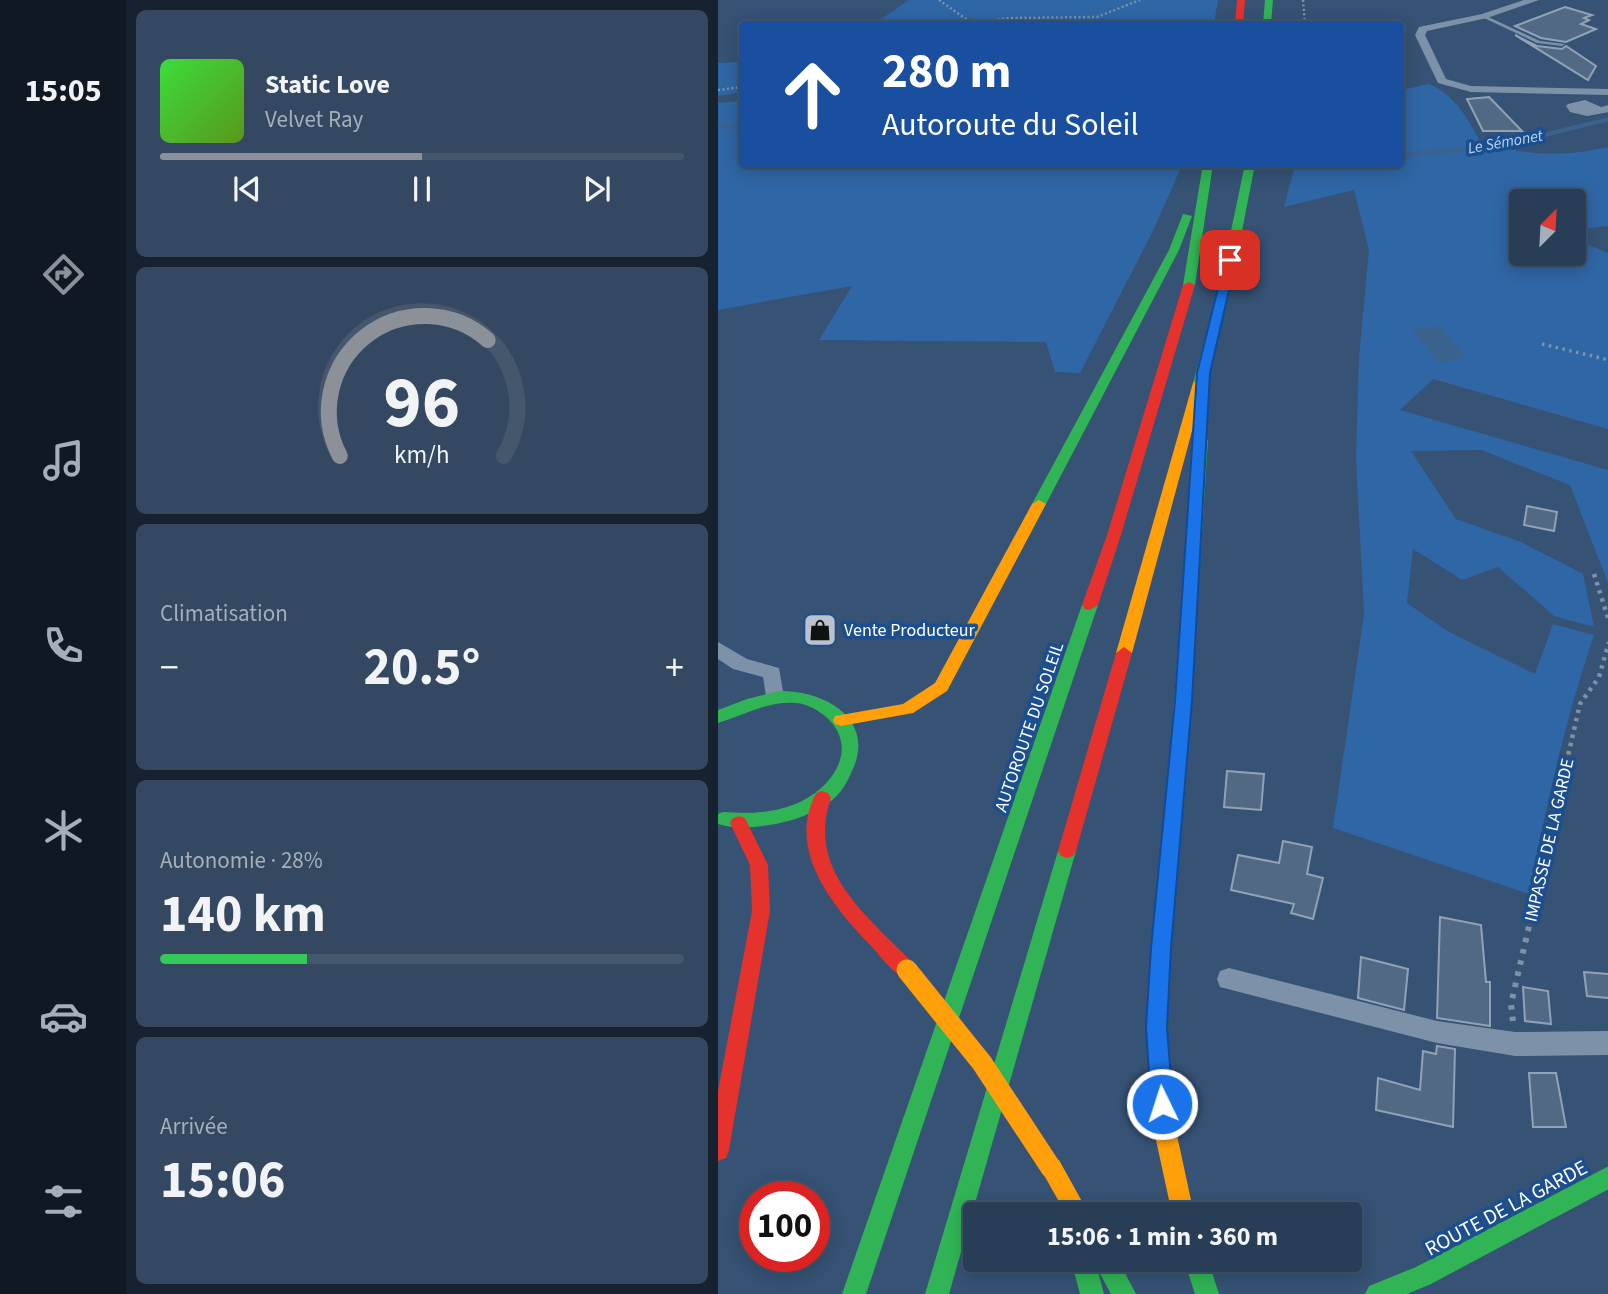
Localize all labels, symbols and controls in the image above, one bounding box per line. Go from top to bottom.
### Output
text: 280 m [882,37,1011,107]
icon: ahead [767,49,858,140]
text: Static Love [265,66,390,103]
text: 15:05 [24,68,102,114]
text: Autoroute du Soleil [882,102,1139,148]
text: Velvet Ray [265,103,363,136]
water label: Le Sémonet [1466,124,1545,159]
icon: previous [228,170,266,208]
icon: pause [403,170,441,208]
icon: next [578,170,616,208]
north arrow [1509,189,1586,266]
map controls [1509,189,1586,266]
pin [1200,230,1260,290]
icon: arrive [1211,241,1249,279]
icon: directions [39,250,88,299]
text: 96 [384,352,460,456]
icon: music [39,436,88,485]
text: km/h [394,437,450,473]
text: Climatisation [160,597,288,630]
shop icon: Vente Producteur [801,611,839,649]
place label: Vente Producteur [844,618,976,643]
icon: phone [39,621,88,670]
text: 20.5° [364,631,480,705]
street label: AUTOROUTE DU SOLEIL [989,639,1070,816]
text: − [160,641,179,695]
text: + [665,641,684,695]
street label: IMPASSE DE LA GARDE [1519,756,1580,924]
icon: climate [39,806,88,855]
text: Autonomie · 28% [160,844,323,877]
text: 140 km [160,878,326,952]
icon: car [39,992,88,1041]
position arrow [1125,1067,1199,1141]
text: Arrivée [160,1110,228,1143]
text: 15:06 [160,1144,285,1218]
street label: ROUTE DE LA GARDE [1419,1152,1593,1264]
icon: filters [39,1177,88,1226]
speed limit sign: 100 [739,1181,830,1272]
text: 15:06 · 1 min · 360 m [1047,1218,1278,1255]

